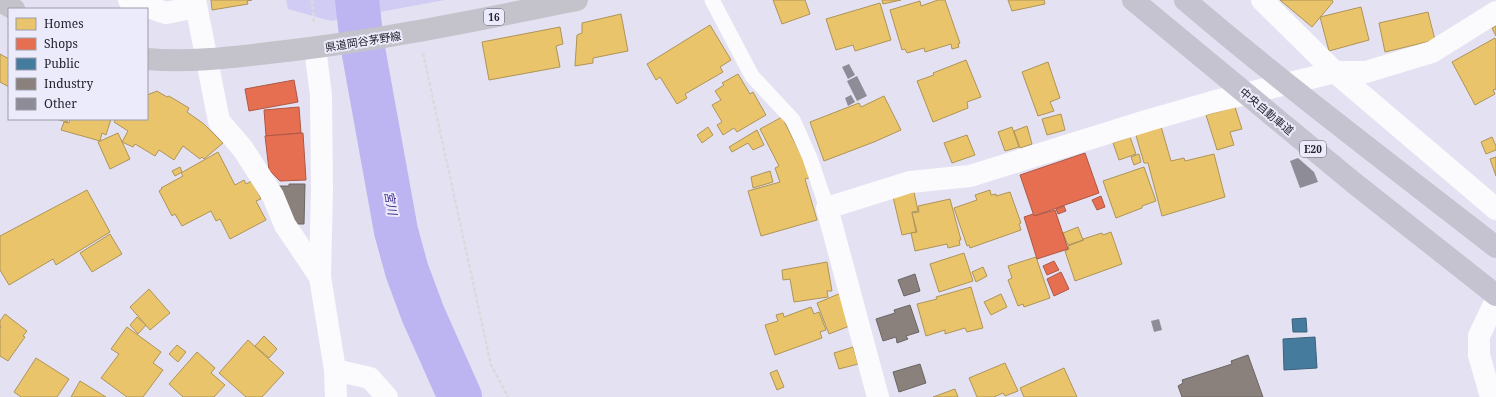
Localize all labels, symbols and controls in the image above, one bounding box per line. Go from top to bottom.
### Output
legend [8,8,148,120]
road number: 16 [484,9,504,25]
text: Homes [44,15,84,32]
street label: 県道岡谷茅野線 [324,28,402,54]
text: Shops [44,35,78,52]
text: Public [44,55,80,72]
text: Industry [44,75,93,92]
street label: 中央自動車道 [1237,84,1297,138]
text: Other [44,95,77,112]
road number: E20 [1300,141,1326,157]
water label: 宮川 [381,190,402,218]

